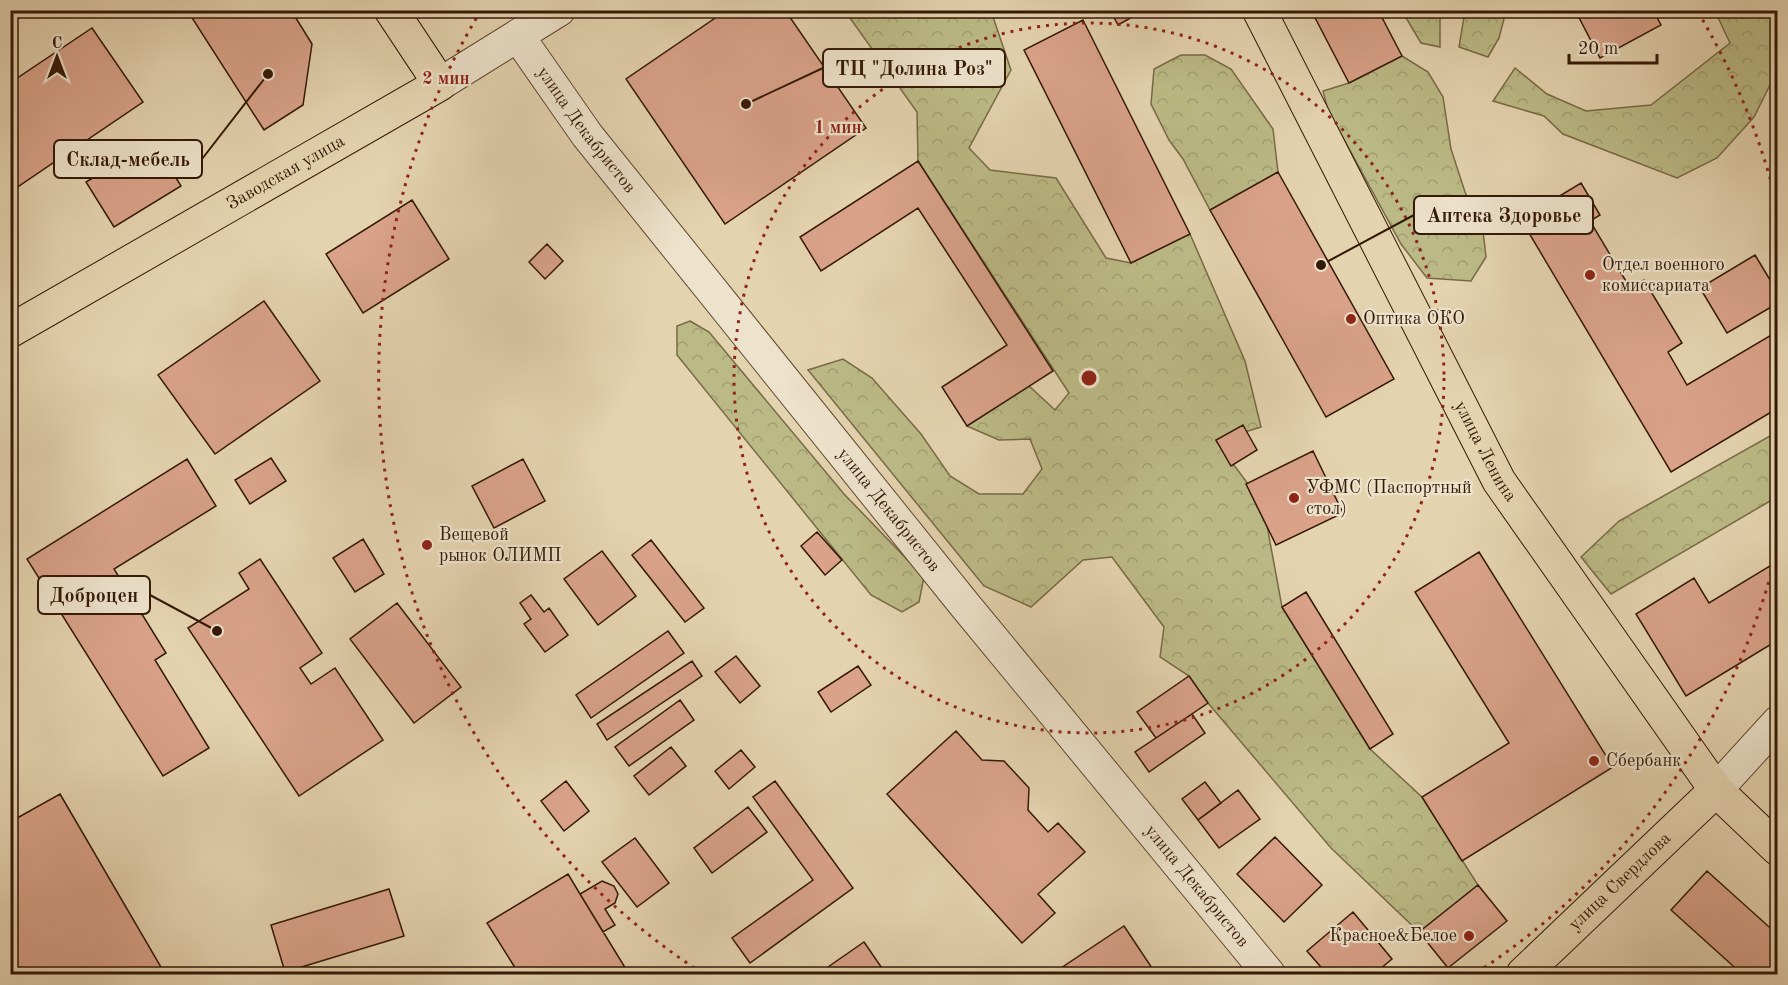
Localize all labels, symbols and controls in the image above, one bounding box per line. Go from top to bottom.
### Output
north arrow [27,27,87,87]
scale bar [1569,27,1658,65]
text: С [52,36,62,52]
text: 20 m [1578,40,1618,58]
callout: ТЦ "Долина Роз" [823,49,1005,87]
text: ТЦ "Долина Роз" [835,60,993,80]
street label: улица Декабристов [533,63,639,196]
text: 2 мин [422,70,470,88]
text: 1 мин [814,119,862,137]
street label: Заводская улица [224,132,348,213]
callout: Склад-мебель [54,140,202,178]
text: Склад-мебель [66,151,190,171]
callout: Аптека Здоровье [1414,196,1593,234]
text: Аптека Здоровье [1426,207,1582,227]
place label: Отдел военного комиссариата [1602,256,1725,295]
marker: Отдел военного комиссариата [1583,268,1597,282]
place label: Оптика ОКО [1363,310,1465,328]
marker: Оптика ОКО [1344,312,1358,326]
centre of rings [1079,368,1099,388]
street label: улица Ленина [1451,398,1520,505]
street label: улица Декабристов [834,445,943,575]
place label: УФМС (Паспортный стол) [1306,478,1472,518]
marker: УФМС (Паспортный стол) [1287,491,1301,505]
place label: Вещевой рынок ОЛИМП [439,526,561,565]
marker: Вещевой рынок ОЛИМП [420,538,434,552]
callout: Доброцен [38,576,150,614]
text: Доброцен [50,587,138,607]
place label: Сбербанк [1606,752,1681,770]
marker: Сбербанк [1587,754,1601,768]
street label: улица Декабристов [1141,822,1252,951]
street label: улица Свердлова [1566,829,1675,934]
place label: Красное&Белое [1329,927,1457,945]
marker: Красное&Белое [1462,929,1476,943]

